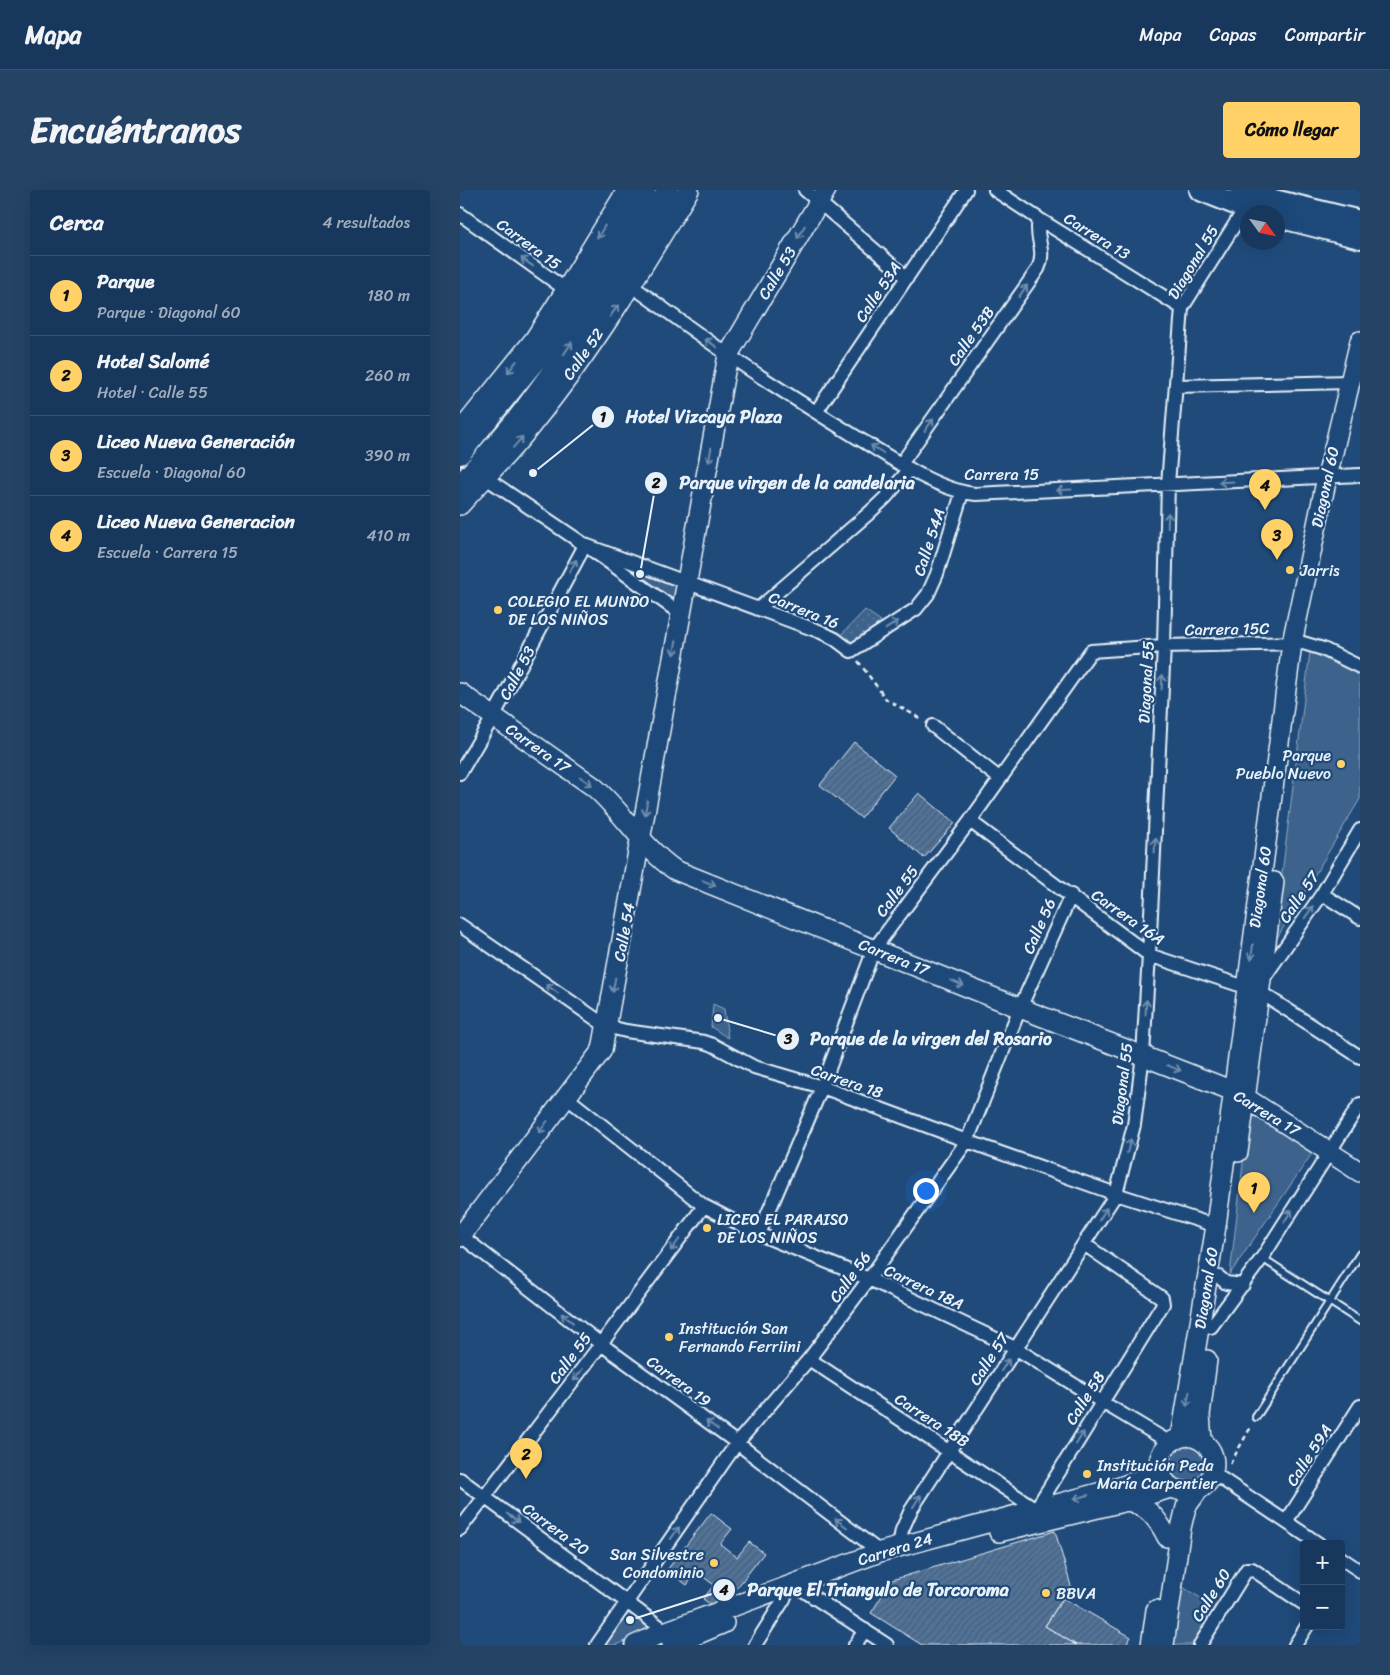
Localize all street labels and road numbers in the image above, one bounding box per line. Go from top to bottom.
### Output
street label: Carrera 13 [1058,204,1136,268]
street label: Carrera 15 [490,210,568,278]
street label: Diagonal 55 [1159,219,1227,305]
street label: Calle 53 [750,240,804,305]
street label: Calle 53A [847,255,909,329]
street label: Calle 53B [940,300,1002,372]
street label: Calle 52 [554,322,612,386]
street label: Diagonal 60 [1302,444,1348,530]
street label: Carrera 15 [965,460,1040,489]
street label: Calle 54A [904,504,954,580]
street label: Carrera 16 [764,583,844,637]
street label: Carrera 15C [1184,614,1270,644]
street label: Calle 53 [491,640,544,705]
street label: Diagonal 55 [1129,640,1163,724]
street label: Carrera 17 [499,715,577,782]
street label: Diagonal 60 [1240,844,1280,930]
street label: Calle 55 [868,859,926,923]
street label: Calle 57 [1271,864,1328,929]
street label: Carrera 16A [1085,881,1171,953]
street label: Calle 56 [1014,893,1064,959]
street label: Calle 54 [605,900,643,964]
street label: Carrera 17 [854,930,935,985]
street label: Diagonal 55 [1103,1041,1141,1127]
street label: Carrera 18 [807,1055,887,1107]
street label: Carrera 17 [1228,1081,1307,1145]
street label: Calle 56 [821,1245,879,1309]
street label: Diagonal 60 [1185,1245,1227,1331]
street label: Carrera 18A [879,1256,969,1318]
street label: Calle 55 [541,1326,599,1390]
street label: Calle 57 [961,1326,1018,1391]
street label: Carrera 19 [640,1347,718,1415]
street label: Calle 58 [1057,1365,1113,1431]
street label: Carrera 18B [889,1385,975,1455]
street label: Calle 59A [1278,1418,1340,1492]
street label: Carrera 20 [516,1495,596,1563]
street label: Carrera 24 [854,1524,936,1574]
street label: Calle 60 [1183,1562,1239,1628]

